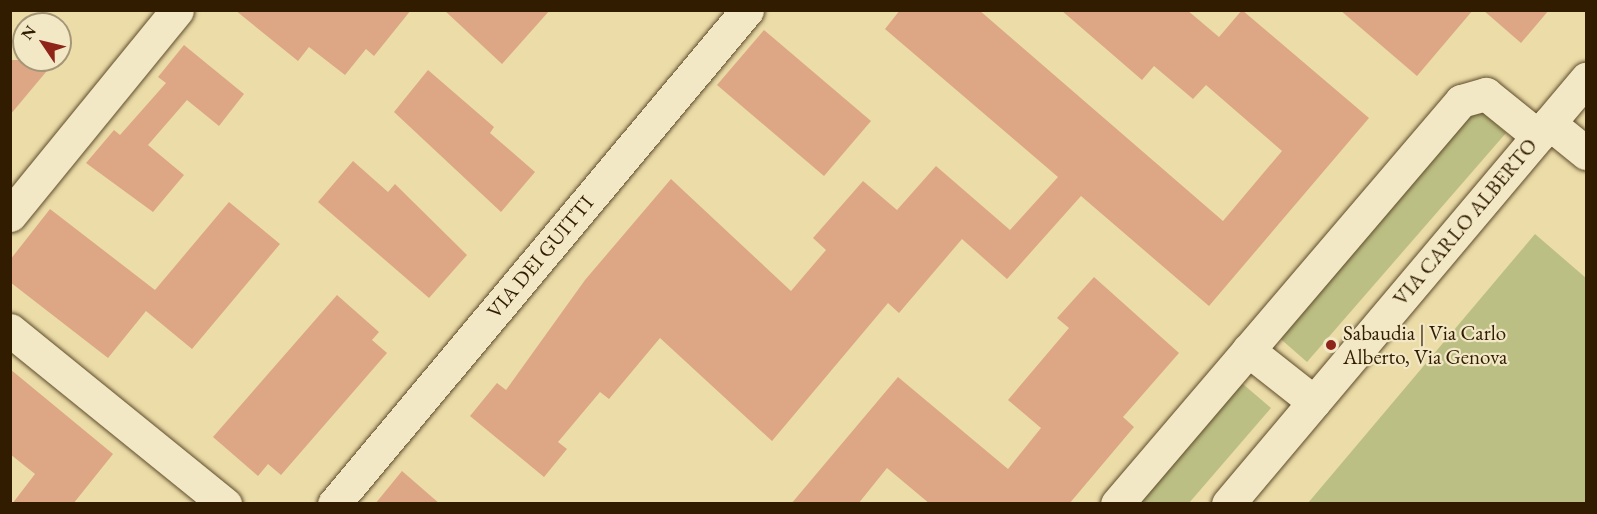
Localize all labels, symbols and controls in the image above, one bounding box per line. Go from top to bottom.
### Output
north arrow [12,12,72,72]
text: N [16,21,41,44]
street label: VIA CARLO ALBERTO [1388,133,1542,311]
street label: VIA DEI GUITTI [481,191,599,323]
place label: Sabaudia | Via Carlo Alberto, Via Genova [1343,320,1507,370]
marker: Sabaudia | Via Carlo Alberto, Via Genova [1324,338,1338,352]

